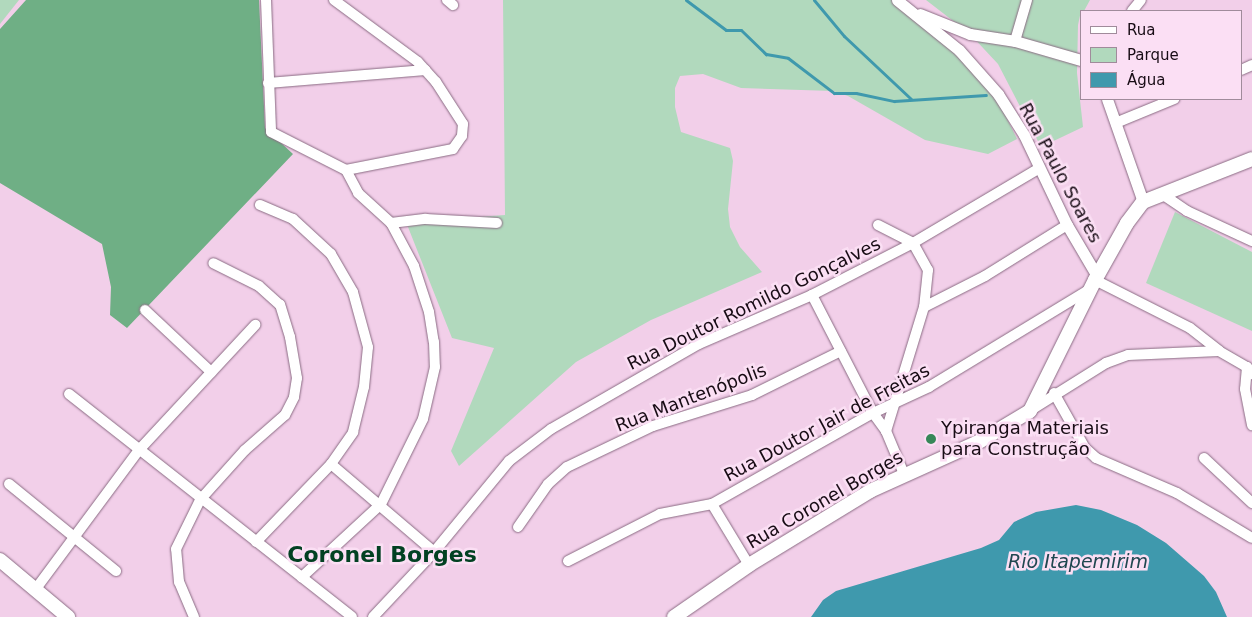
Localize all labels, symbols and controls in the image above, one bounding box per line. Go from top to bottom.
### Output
legend [1080,10,1242,100]
text: Rua [1127,21,1155,39]
text: Parque [1127,46,1179,64]
text: Água [1127,71,1165,89]
street label: Rua Paulo Soares [1014,99,1106,247]
street label: Rua Doutor Romildo Gonçalves [624,233,884,375]
street label: Rua Mantenópolis [612,359,770,437]
street label: Rua Doutor Jair de Freitas [721,360,933,486]
place label: Ypiranga Materiais para Construção [941,418,1109,460]
marker: Ypiranga Materiais para Construção [925,433,937,445]
street label: Rua Coronel Borges [743,446,907,554]
district label: Coronel Borges [287,542,477,568]
water label: Rio Itapemirim [1008,551,1148,573]

